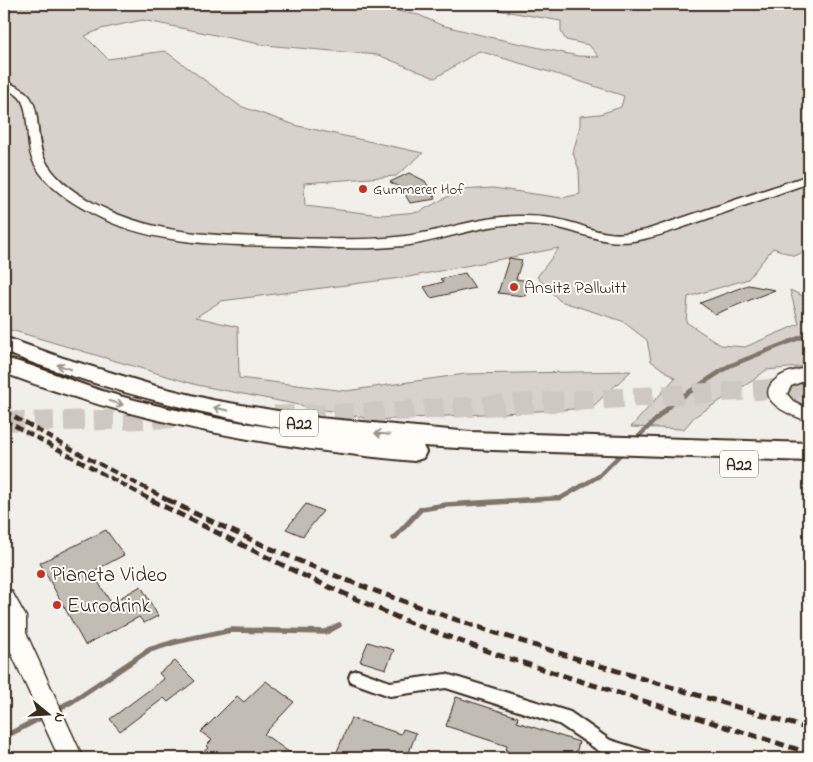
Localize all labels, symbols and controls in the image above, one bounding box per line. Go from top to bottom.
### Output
place label: Gummerer Hof [373,179,464,201]
marker: Gummerer Hof [357,183,369,195]
place label: Ansitz Pallwitt [524,276,627,302]
marker: Ansitz Pallwitt [508,281,520,293]
one-way arrow [57,362,73,371]
one-way arrow [108,399,124,408]
one-way arrow [214,404,230,413]
road number: A22 [280,409,318,436]
one-way arrow [374,429,390,439]
road number: A22 [720,450,758,478]
place label: Pianeta Video [51,561,167,591]
marker: Pianeta Video [35,568,47,580]
place label: Eurodrink [67,592,152,622]
marker: Eurodrink [51,599,63,611]
north arrow [22,690,72,740]
text: N [47,710,70,725]

